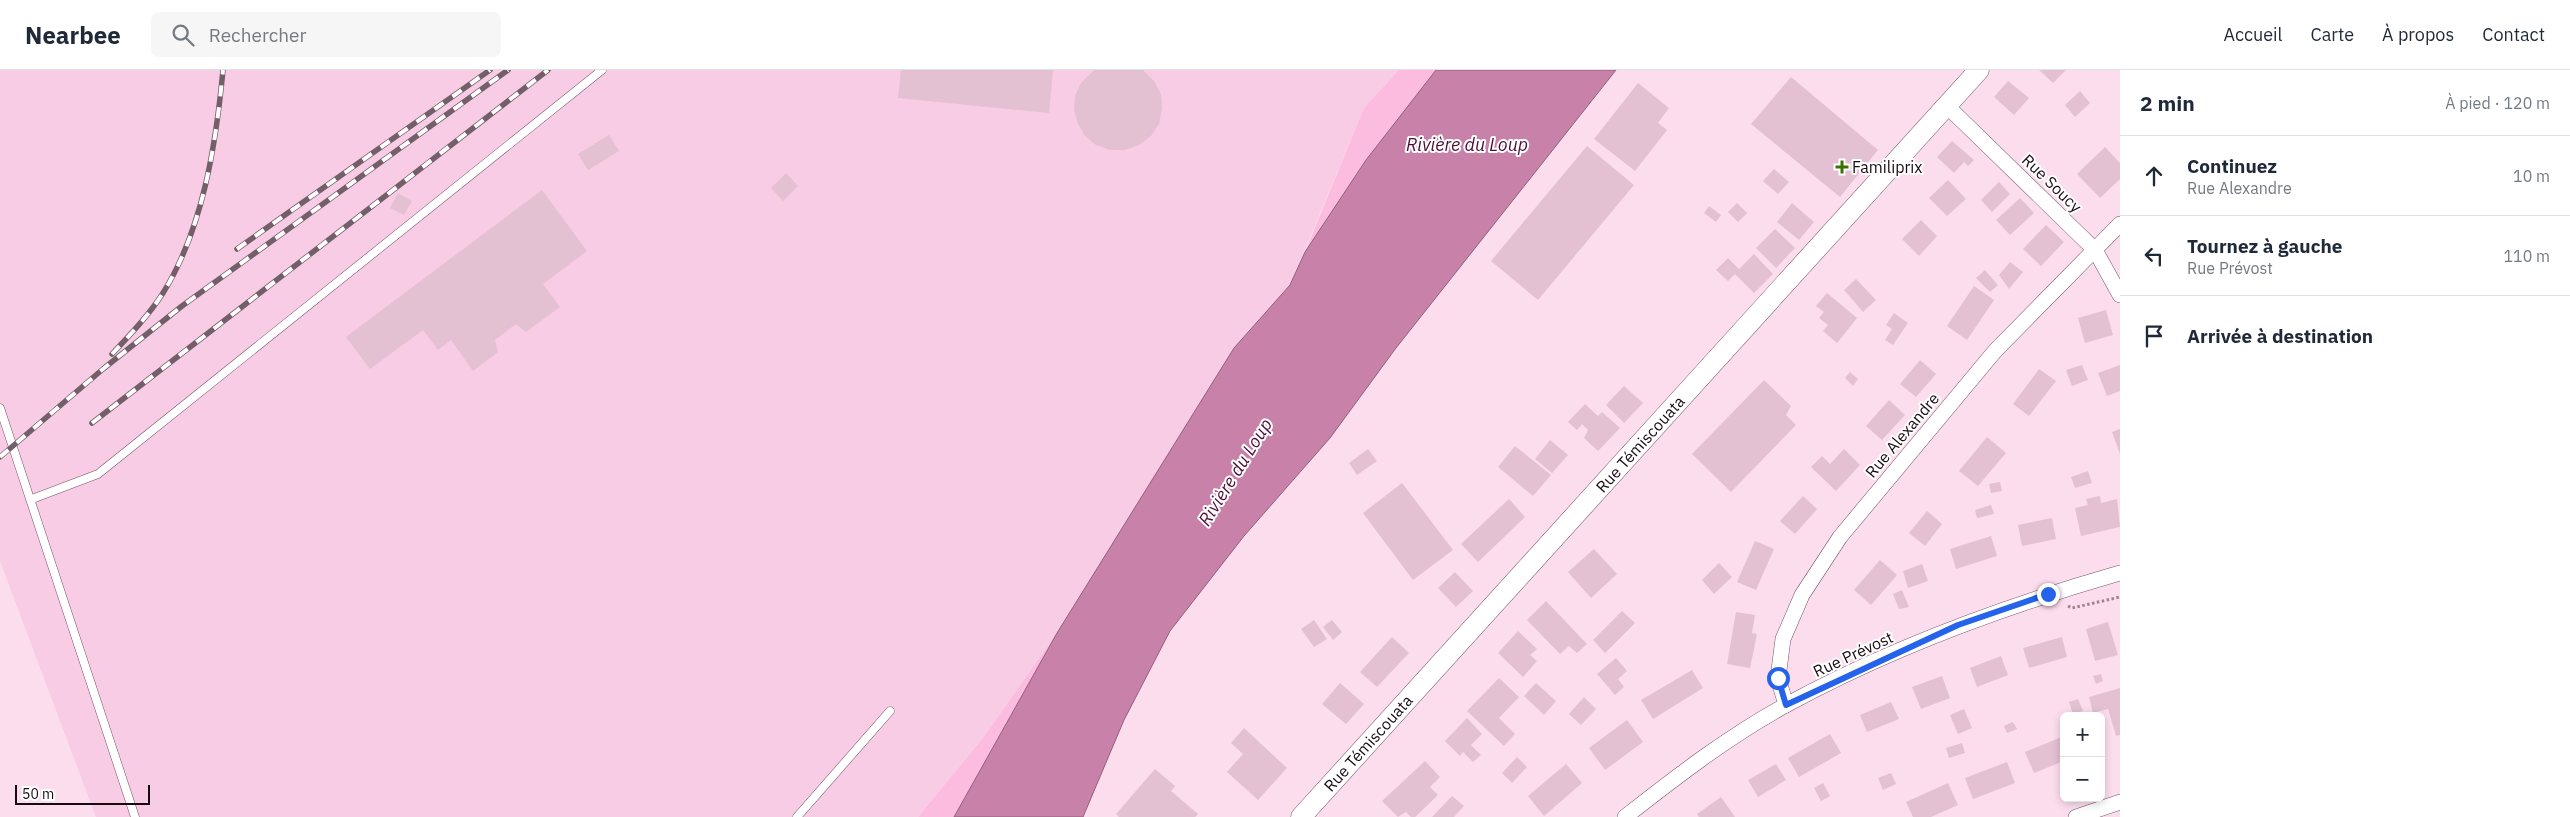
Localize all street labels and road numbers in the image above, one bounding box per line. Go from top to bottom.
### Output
street label: Rue Soucy [2018,150,2086,216]
street label: Rue Alexandre [1861,388,1943,482]
street label: Rue Témiscouata [1591,391,1689,496]
street label: Rue Prévost [1810,627,1896,681]
street label: Rue Témiscouata [1319,690,1417,795]

